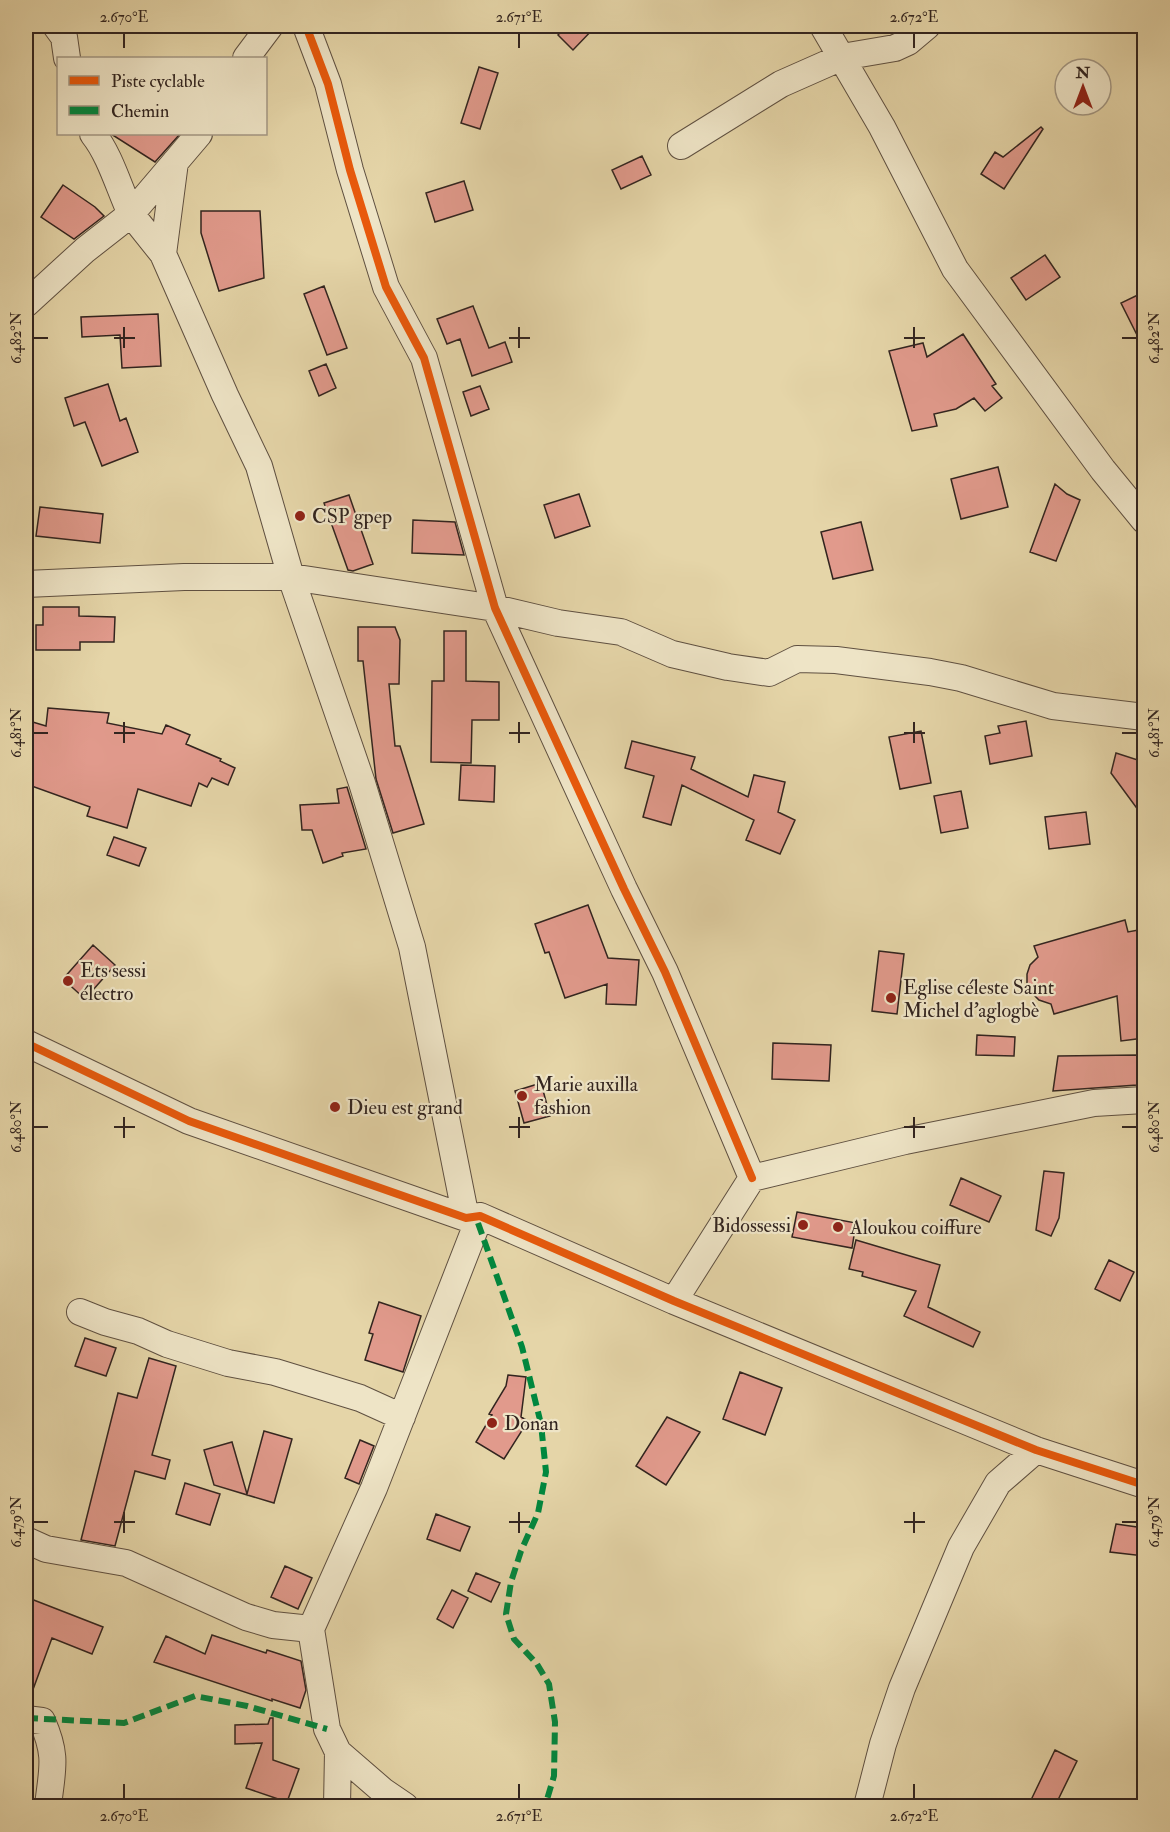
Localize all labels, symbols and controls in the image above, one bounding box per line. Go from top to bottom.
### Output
text: 2.670°E [100,8,149,27]
text: 2.671°E [496,8,542,27]
text: 2.672°E [890,8,939,27]
legend [57,57,267,135]
north arrow [1053,57,1113,117]
text: N [1075,63,1091,83]
text: Piste cyclable [111,70,205,93]
text: Chemin [111,100,169,123]
text: 6.482°N [7,311,26,364]
text: 6.482°N [1145,311,1164,364]
place label: CSP gpep [312,504,392,530]
marker: CSP gpep [293,509,307,523]
text: 6.481°N [7,707,26,758]
text: 6.481°N [1145,707,1164,758]
place label: Ets sessi électro [80,958,146,1006]
marker: Ets sessi électro [61,974,75,988]
place label: Eglise céleste Saint Michel d'aglogbè [903,975,1055,1023]
marker: Eglise céleste Saint Michel d'aglogbè [884,991,898,1005]
place label: Marie auxilla fashion [534,1072,639,1120]
marker: Marie auxilla fashion [515,1089,529,1103]
place label: Dieu est grand [347,1095,463,1120]
text: 6.480°N [7,1100,26,1153]
marker: Dieu est grand [328,1100,342,1114]
text: 6.480°N [1145,1100,1164,1153]
place label: Bidossessi [712,1213,791,1238]
place label: Aloukou coiffure [849,1215,982,1240]
marker: Bidossessi [796,1218,810,1232]
marker: Aloukou coiffure [831,1220,845,1234]
place label: Donan [504,1411,559,1436]
marker: Donan [485,1416,499,1430]
text: 6.479°N [7,1496,26,1548]
text: 6.479°N [1145,1496,1164,1548]
text: 2.670°E [100,1807,149,1826]
text: 2.671°E [496,1807,542,1826]
text: 2.672°E [890,1807,939,1826]

